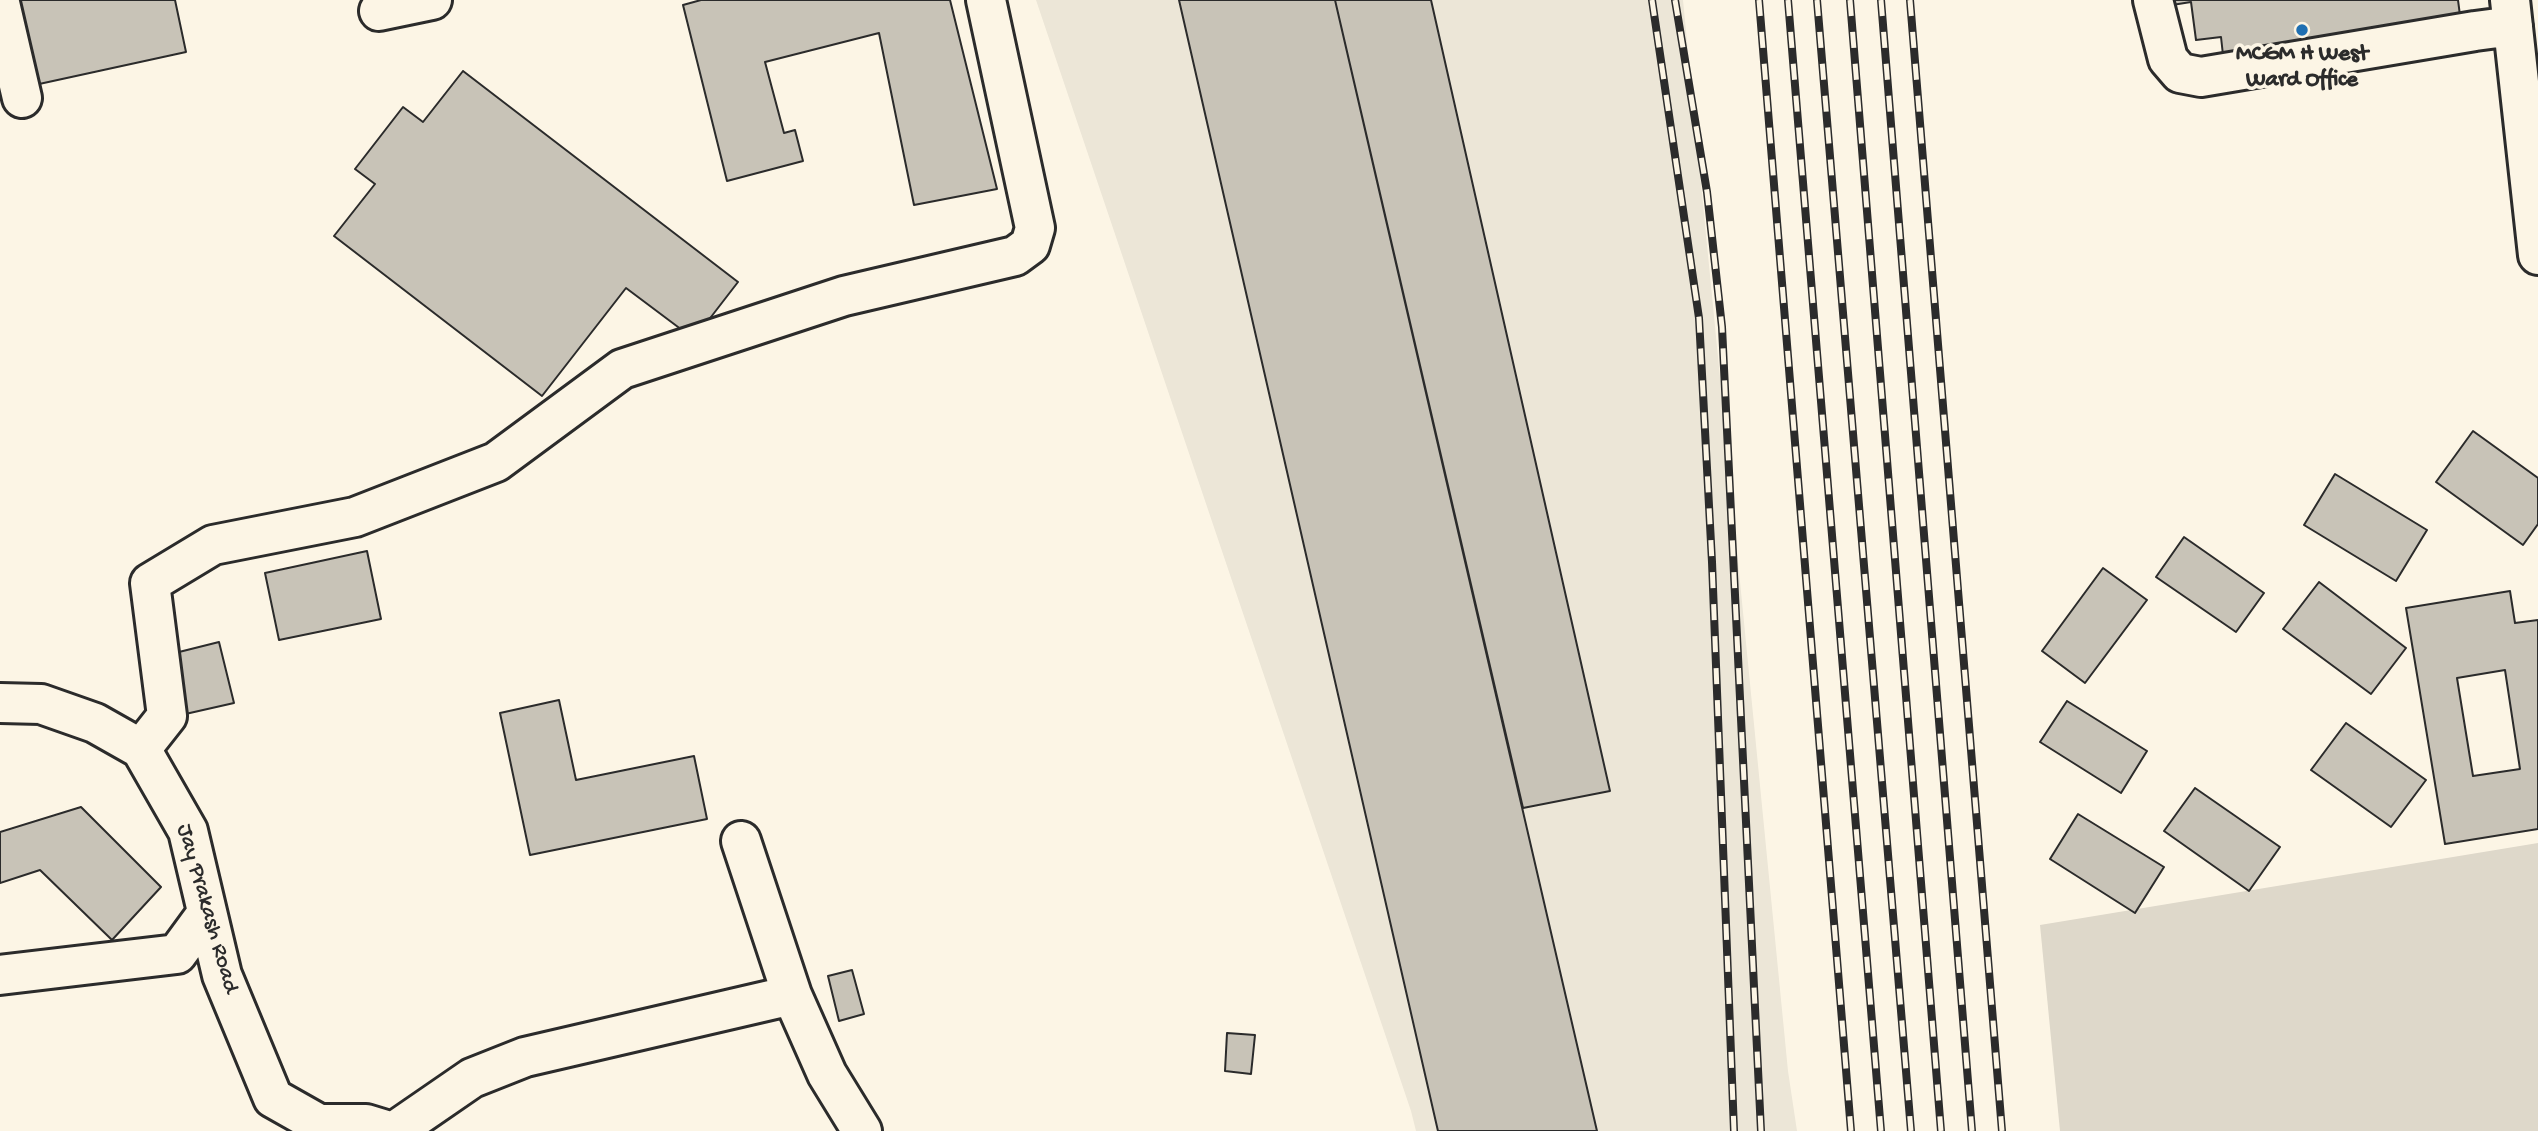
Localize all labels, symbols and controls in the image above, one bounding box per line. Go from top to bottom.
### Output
marker: MCGM H West Ward Office [2294,22,2310,38]
place label: MCGM H West Ward Office [2236,41,2368,95]
street label: Jay Prakash Road [169,821,243,997]

